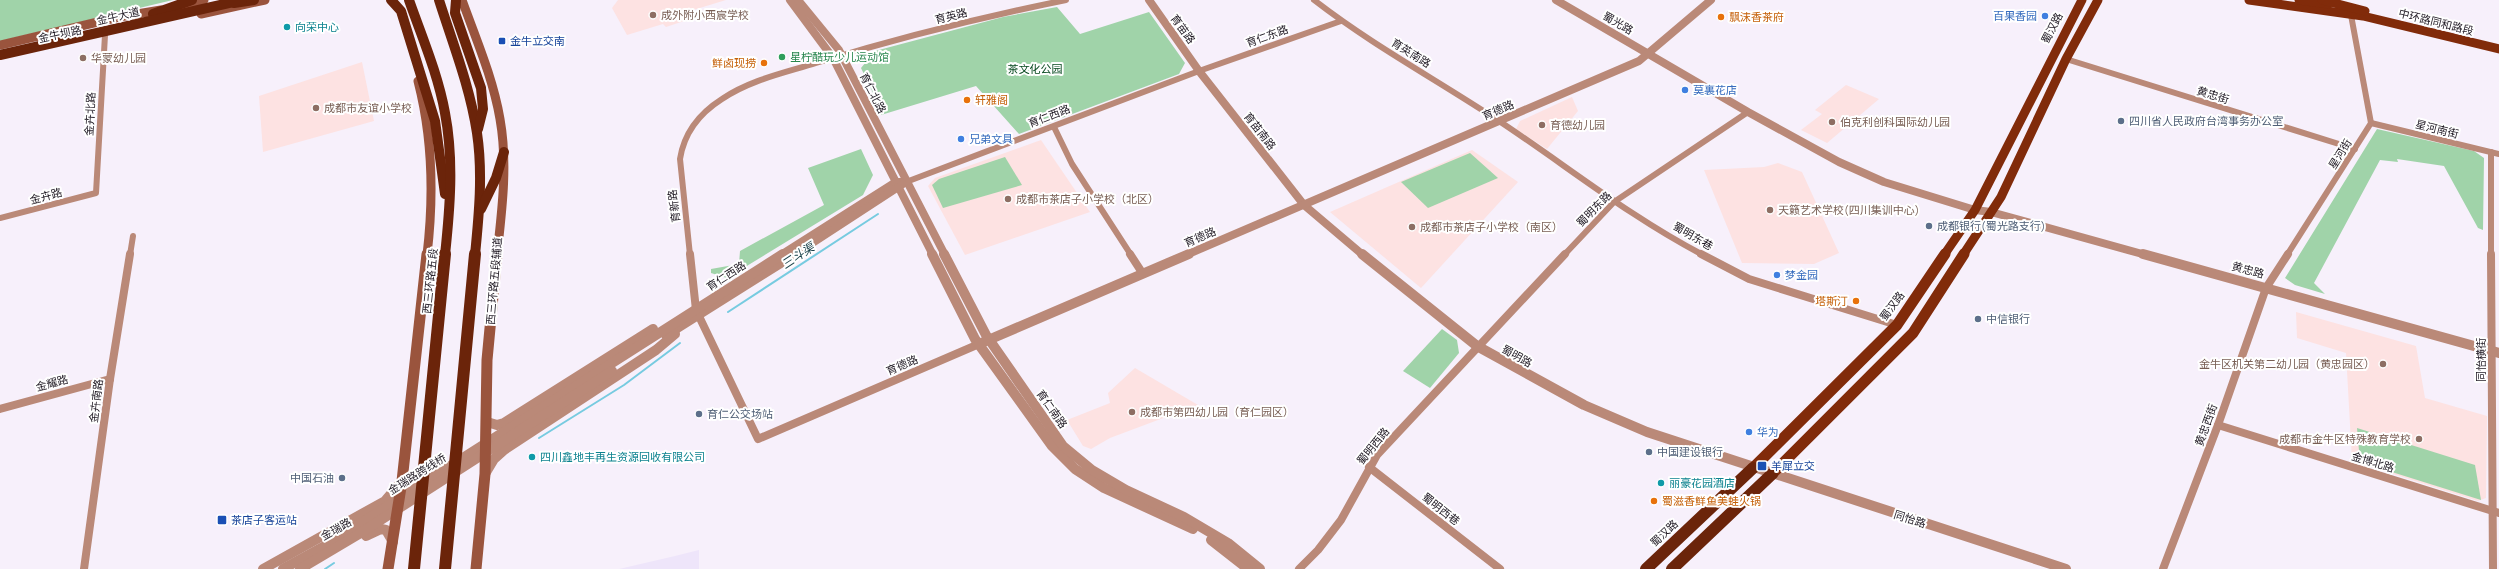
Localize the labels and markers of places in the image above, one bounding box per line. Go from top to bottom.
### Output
place label: 成外附小西宸学校 [661,7,749,22]
place label: 百果香园 [1993,8,2037,23]
place label: 飘沫香茶府 [1729,9,1784,24]
marker: 成外附小西宸学校 [648,10,658,20]
marker: 百果香园 [2040,11,2050,21]
marker: 飘沫香茶府 [1716,12,1726,22]
place label: 向荣中心 [295,19,339,34]
marker: 向荣中心 [282,22,292,32]
place label: 金牛立交南 [510,33,565,48]
marker: 金牛立交南 [497,36,507,46]
place label: 星柠酷玩少儿运动馆 [790,49,889,64]
place label: 华蒙幼儿园 [91,50,146,65]
marker: 星柠酷玩少儿运动馆 [777,52,787,62]
marker: 华蒙幼儿园 [78,53,88,63]
place label: 鲜卤现捞 [712,55,756,70]
marker: 鲜卤现捞 [759,58,769,68]
place label: 莫裏花店 [1693,82,1737,97]
marker: 莫裏花店 [1680,85,1690,95]
place label: 轩雅阁 [975,92,1008,107]
marker: 轩雅阁 [962,95,972,105]
place label: 成都市友谊小学校 [324,100,412,115]
marker: 成都市友谊小学校 [311,103,321,113]
place label: 四川省人民政府台湾事务办公室 [2129,113,2283,128]
place label: 伯克利创科国际幼儿园 [1840,114,1950,129]
marker: 四川省人民政府台湾事务办公室 [2116,116,2126,126]
place label: 育德幼儿园 [1550,117,1605,132]
marker: 伯克利创科国际幼儿园 [1827,117,1837,127]
marker: 育德幼儿园 [1537,120,1547,130]
place label: 兄弟文具 [969,131,1013,146]
marker: 兄弟文具 [956,134,966,144]
place label: 成都市茶店子小学校（北区） [1016,191,1159,206]
marker: 成都市茶店子小学校（北区） [1003,194,1013,204]
place label: 天籁艺术学校(四川集训中心) [1778,202,1919,217]
marker: 天籁艺术学校(四川集训中心) [1765,205,1775,215]
place label: 成都银行(蜀光路支行) [1937,218,2045,233]
place label: 成都市茶店子小学校（南区） [1420,219,1563,234]
marker: 成都银行(蜀光路支行) [1924,221,1934,231]
marker: 成都市茶店子小学校（南区） [1407,222,1417,232]
place label: 梦金园 [1785,267,1818,282]
marker: 梦金园 [1772,270,1782,280]
place label: 塔斯汀 [1815,293,1848,308]
marker: 塔斯汀 [1851,296,1861,306]
place label: 中信银行 [1986,311,2030,326]
marker: 中信银行 [1973,314,1983,324]
place label: 金牛区机关第二幼儿园（黄忠园区） [2199,356,2375,371]
marker: 金牛区机关第二幼儿园（黄忠园区） [2378,359,2388,369]
place label: 成都市第四幼儿园（育仁园区） [1140,404,1294,419]
place label: 育仁公交场站 [707,406,773,421]
marker: 成都市第四幼儿园（育仁园区） [1127,407,1137,417]
marker: 育仁公交场站 [694,409,704,419]
place label: 华为 [1757,424,1779,439]
marker: 华为 [1744,427,1754,437]
place label: 成都市金牛区特殊教育学校 [2279,431,2411,446]
marker: 成都市金牛区特殊教育学校 [2414,434,2424,444]
place label: 中国建设银行 [1657,444,1723,459]
marker: 中国建设银行 [1644,447,1654,457]
place label: 四川鑫地丰再生资源回收有限公司 [540,449,705,464]
marker: 四川鑫地丰再生资源回收有限公司 [527,452,537,462]
place label: 羊犀立交 [1771,458,1815,473]
marker: 羊犀立交 [1756,460,1768,472]
place label: 中国石油 [290,470,334,485]
marker: 中国石油 [337,473,347,483]
place label: 丽豪花园酒店 [1669,475,1735,490]
marker: 丽豪花园酒店 [1656,478,1666,488]
place label: 蜀滋香鲜鱼美蛙火锅 [1662,493,1761,508]
marker: 蜀滋香鲜鱼美蛙火锅 [1649,496,1659,506]
place label: 茶店子客运站 [231,512,297,527]
marker: 茶店子客运站 [216,514,228,526]

